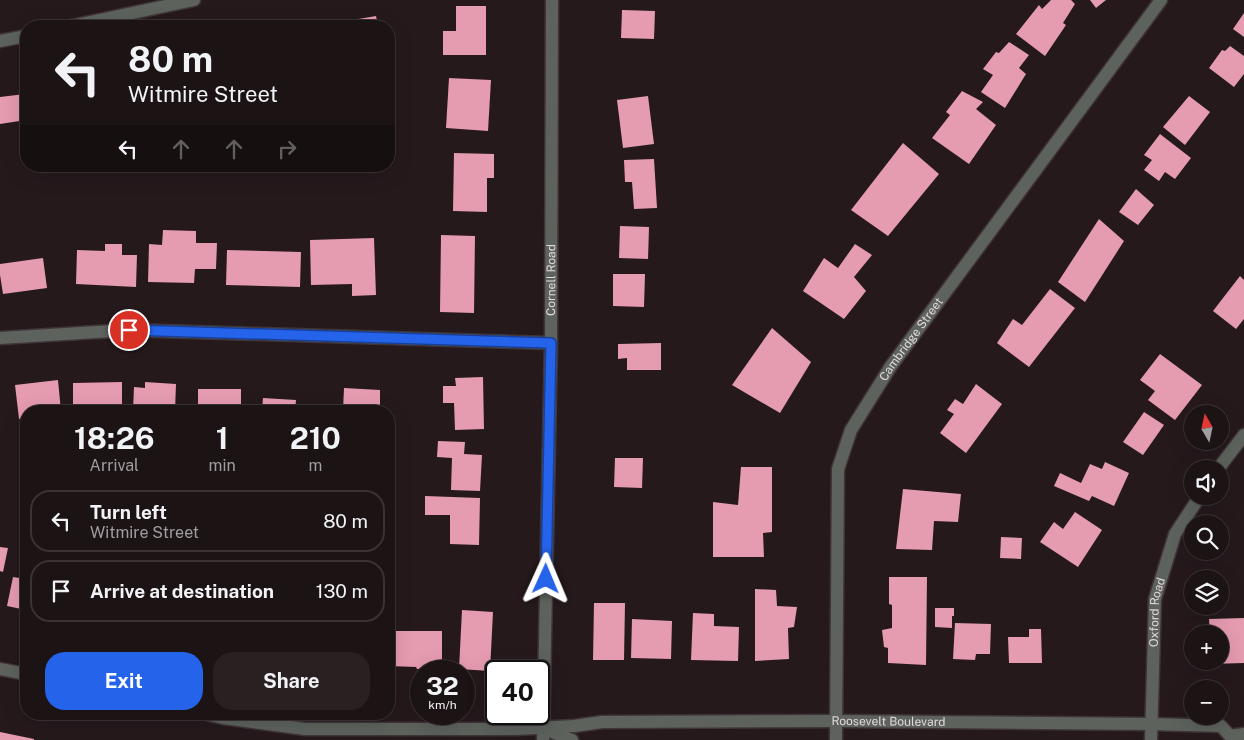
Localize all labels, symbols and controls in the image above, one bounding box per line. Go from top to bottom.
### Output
text: 80 m [128,39,213,80]
icon: left [45,40,110,105]
text: Witmire Street [128,81,278,107]
icon: left [114,135,142,163]
icon: ahead [167,135,195,163]
icon: ahead [220,135,248,163]
icon: right [273,135,301,163]
street label: Cornell Road [544,244,558,316]
street label: Cambridge Street [876,295,946,383]
pin [108,309,150,351]
icon: arrive [115,316,143,344]
north arrow [1184,405,1229,450]
map controls [1184,405,1229,725]
text: 18:26 [74,420,155,456]
text: 1 [216,420,229,456]
text: 210 [290,420,341,456]
text: Arrival [90,456,139,475]
text: min [209,456,236,475]
text: m [308,456,322,475]
button: sound [1184,460,1229,505]
text: Turn left [90,501,167,523]
icon: left [47,507,75,535]
text: 80 m [323,510,368,532]
button: search [1184,515,1229,560]
text: Witmire Street [90,523,199,542]
position arrow [519,552,571,604]
button: layers [1184,570,1229,615]
street label: Oxford Road [1147,576,1168,647]
icon: arrive [47,577,75,605]
text: Arrive at destination [90,580,274,602]
text: 130 m [316,580,368,602]
button: + [1184,625,1229,670]
button: Exit [45,652,203,710]
button: Share [213,652,370,710]
speed limit sign: 40 [485,660,550,725]
text: 32 [426,671,459,701]
button: − [1184,680,1229,725]
text: km/h [428,698,457,712]
street label: Roosevelt Boulevard [831,714,946,729]

